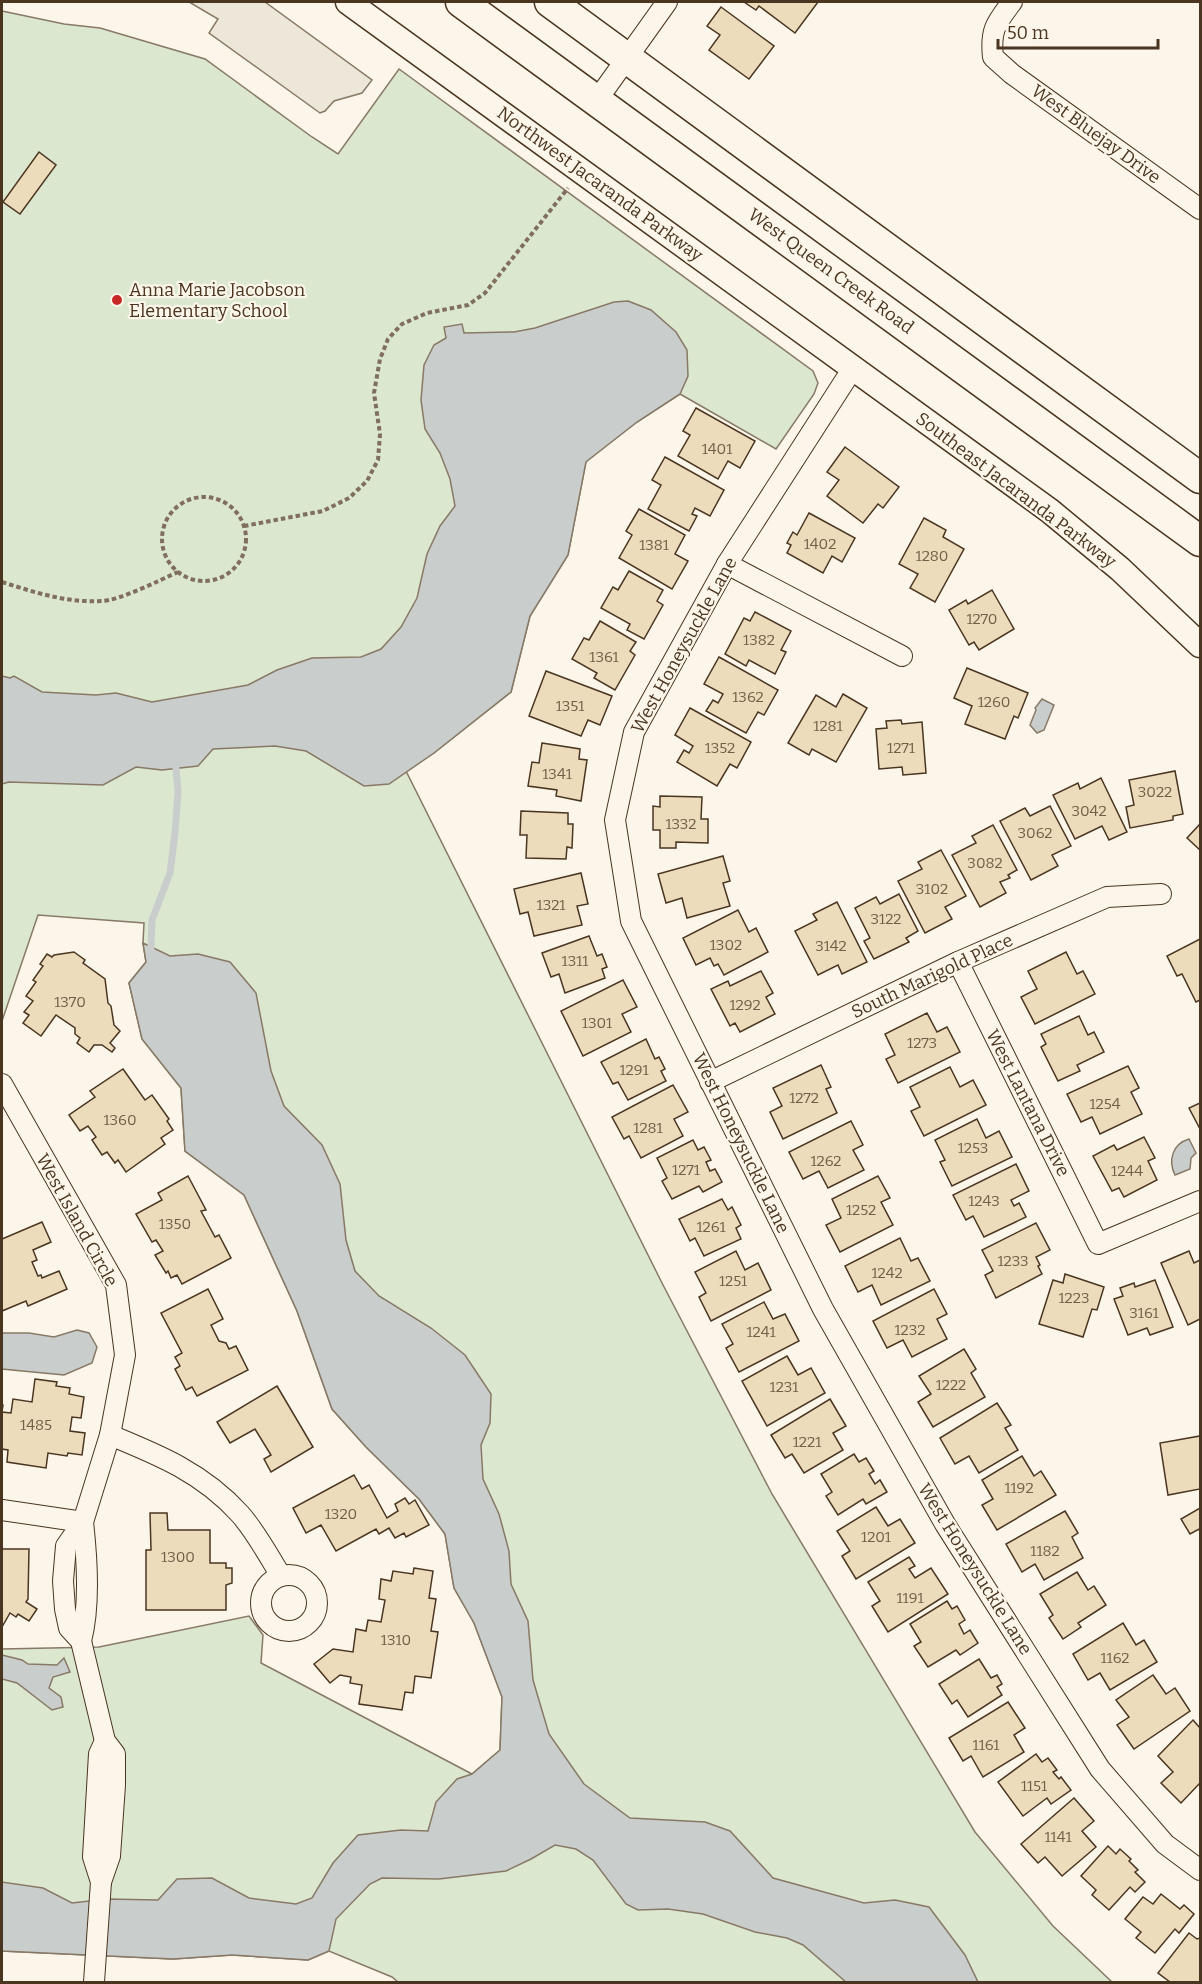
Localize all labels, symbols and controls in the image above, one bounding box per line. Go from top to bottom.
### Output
scale bar [998,12,1158,50]
text: 50 m [1007,22,1049,44]
street label: West Bluejay Drive [1027,80,1165,188]
street label: Northwest Jacaranda Parkway [493,102,708,266]
street label: West Queen Creek Road [744,204,918,339]
place label: Anna Marie Jacobson Elementary School [129,279,306,322]
marker: Anna Marie Jacobson Elementary School [110,293,124,307]
street label: Southeast Jacaranda Parkway [911,407,1121,573]
house number: 1401 [702,440,732,458]
house number: 1402 [804,535,836,553]
house number: 1381 [639,536,669,554]
house number: 1280 [916,547,948,565]
street label: West Honeysuckle Lane [626,553,742,737]
house number: 1270 [967,610,997,628]
house number: 1382 [743,631,775,649]
house number: 1361 [589,648,619,666]
house number: 1362 [732,688,764,706]
house number: 1260 [978,693,1010,711]
house number: 1351 [556,697,584,715]
house number: 1281 [813,717,843,735]
house number: 1352 [705,739,735,757]
house number: 1271 [887,739,915,757]
house number: 1341 [542,765,572,783]
house number: 3022 [1138,783,1172,801]
house number: 3042 [1071,802,1107,820]
house number: 1332 [665,815,697,833]
house number: 3062 [1018,824,1052,842]
house number: 3082 [967,854,1003,872]
house number: 3102 [916,880,948,898]
house number: 1321 [537,896,565,914]
house number: 3122 [871,910,901,928]
street label: South Marigold Place [848,929,1016,1023]
house number: 1302 [710,936,742,954]
house number: 3142 [815,937,847,955]
house number: 1311 [562,952,588,970]
house number: 1370 [54,993,86,1011]
house number: 1292 [729,996,761,1014]
house number: 1301 [582,1014,612,1032]
street label: West Lantana Drive [981,1026,1075,1180]
house number: 1273 [907,1034,937,1052]
street label: West Honeysuckle Lane [688,1049,794,1237]
house number: 1291 [619,1061,649,1079]
house number: 1272 [789,1089,819,1107]
house number: 1254 [1089,1095,1121,1113]
house number: 1360 [103,1111,137,1129]
house number: 1281 [633,1119,663,1137]
house number: 1253 [958,1139,988,1157]
street label: West Island Circle [31,1150,123,1290]
house number: 1262 [810,1152,842,1170]
house number: 1271 [672,1161,700,1179]
house number: 1244 [1111,1162,1143,1180]
house number: 1243 [968,1192,1000,1210]
house number: 1252 [846,1201,876,1219]
house number: 1350 [159,1215,191,1233]
house number: 1261 [697,1218,725,1236]
house number: 1233 [997,1252,1029,1270]
house number: 1242 [871,1264,903,1282]
house number: 1251 [719,1272,747,1290]
house number: 1223 [1059,1289,1089,1307]
house number: 3161 [1129,1304,1159,1322]
house number: 1232 [895,1321,925,1339]
house number: 1241 [746,1323,776,1341]
house number: 1222 [936,1376,966,1394]
house number: 1231 [770,1378,798,1396]
house number: 1485 [20,1416,52,1434]
house number: 1221 [793,1433,821,1451]
street label: West Honeysuckle Lane [913,1479,1037,1659]
house number: 1192 [1004,1479,1034,1497]
house number: 1320 [325,1505,357,1523]
house number: 1201 [861,1528,891,1546]
house number: 1182 [1030,1542,1060,1560]
house number: 1300 [161,1548,195,1566]
house number: 1191 [896,1589,924,1607]
house number: 1310 [381,1631,411,1649]
house number: 1162 [1101,1649,1130,1667]
house number: 1161 [973,1736,999,1754]
house number: 1151 [1021,1777,1047,1795]
house number: 1141 [1044,1828,1072,1846]

